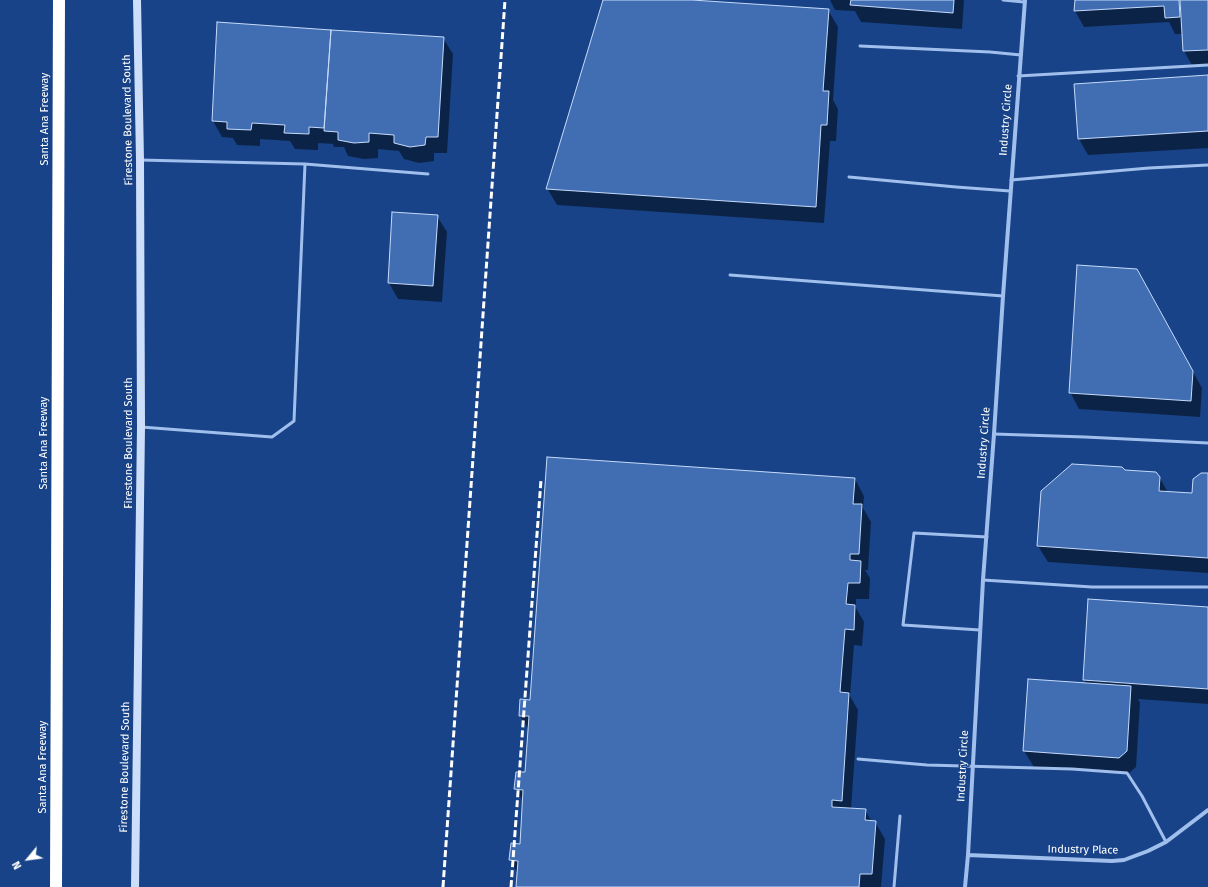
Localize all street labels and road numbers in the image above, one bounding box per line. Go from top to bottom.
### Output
street label: Firestone Boulevard South [120,54,136,186]
street label: Santa Ana Freeway [38,73,52,165]
street label: Industry Circle [997,84,1015,156]
street label: Firestone Boulevard South [122,377,136,509]
street label: Santa Ana Freeway [37,397,51,489]
street label: Industry Circle [975,407,993,479]
street label: Firestone Boulevard South [117,701,133,833]
street label: Santa Ana Freeway [36,721,50,813]
street label: Industry Circle [955,730,971,802]
street label: Industry Place [1047,843,1119,857]

